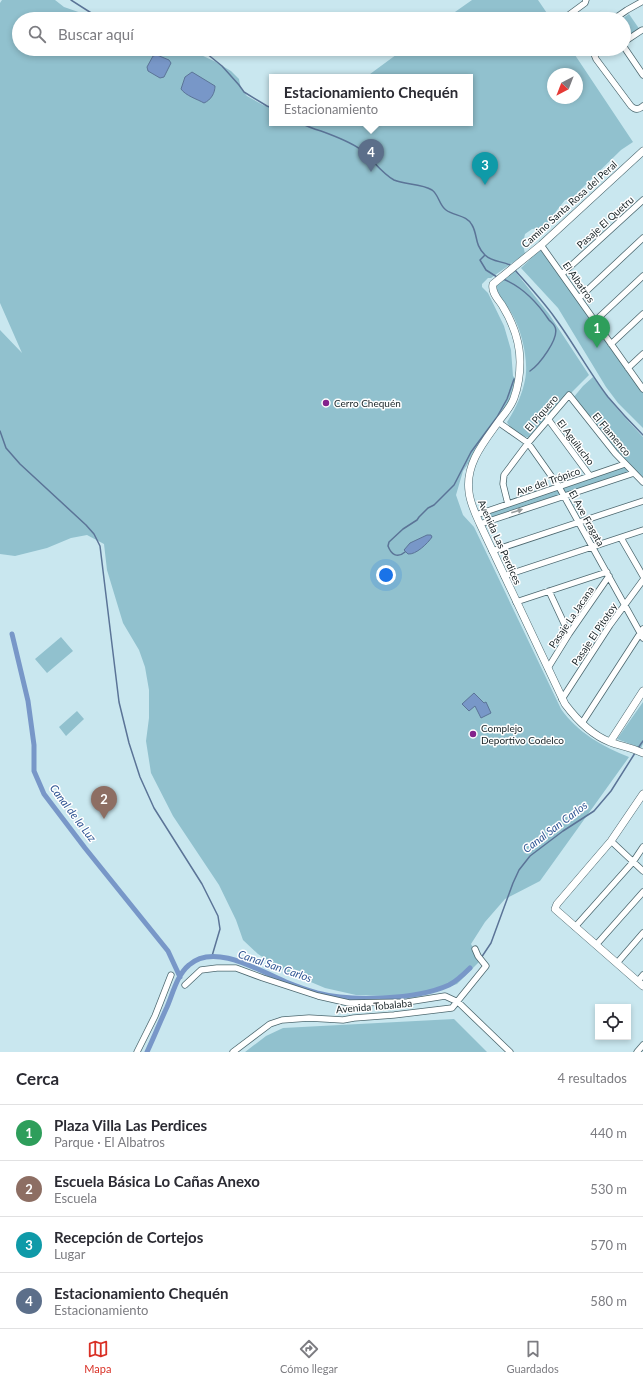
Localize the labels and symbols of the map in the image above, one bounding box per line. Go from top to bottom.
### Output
north arrow [547,68,583,104]
pin: 4 [358,139,384,172]
pin: 3 [472,152,498,185]
street label: Camino Santa Rosa del Peral [519,158,619,250]
street label: Pasaje El Quetru [574,193,636,251]
street label: El Albatros [561,259,597,305]
pin: 1 [584,315,610,348]
street label: El Piquero [522,392,560,434]
place label: Cerro Chequén [334,397,401,409]
marker: Cerro Chequén [321,398,331,408]
street label: El Flamenco [590,410,634,458]
street label: El Aguilucho [555,417,597,468]
street label: Ave del Trópico [514,464,582,498]
street label: El Ave Fragata [567,488,607,548]
street label: Avenida Las Perdices [476,498,524,586]
one-way arrow [511,508,523,514]
your location [376,565,396,585]
street label: Pasaje La Jacana [546,584,596,650]
street label: Pasaje El Pitotoy [569,600,620,668]
place label: Complejo Deportivo Codelco [481,722,564,746]
marker: Complejo Deportivo Codelco [468,729,478,739]
water label: Canal de la Luz [48,781,99,844]
pin: 2 [91,786,117,819]
water label: Canal San Carlos [520,798,590,855]
water label: Canal San Carlos [237,947,314,984]
street label: Avenida Tobalaba [335,997,413,1015]

